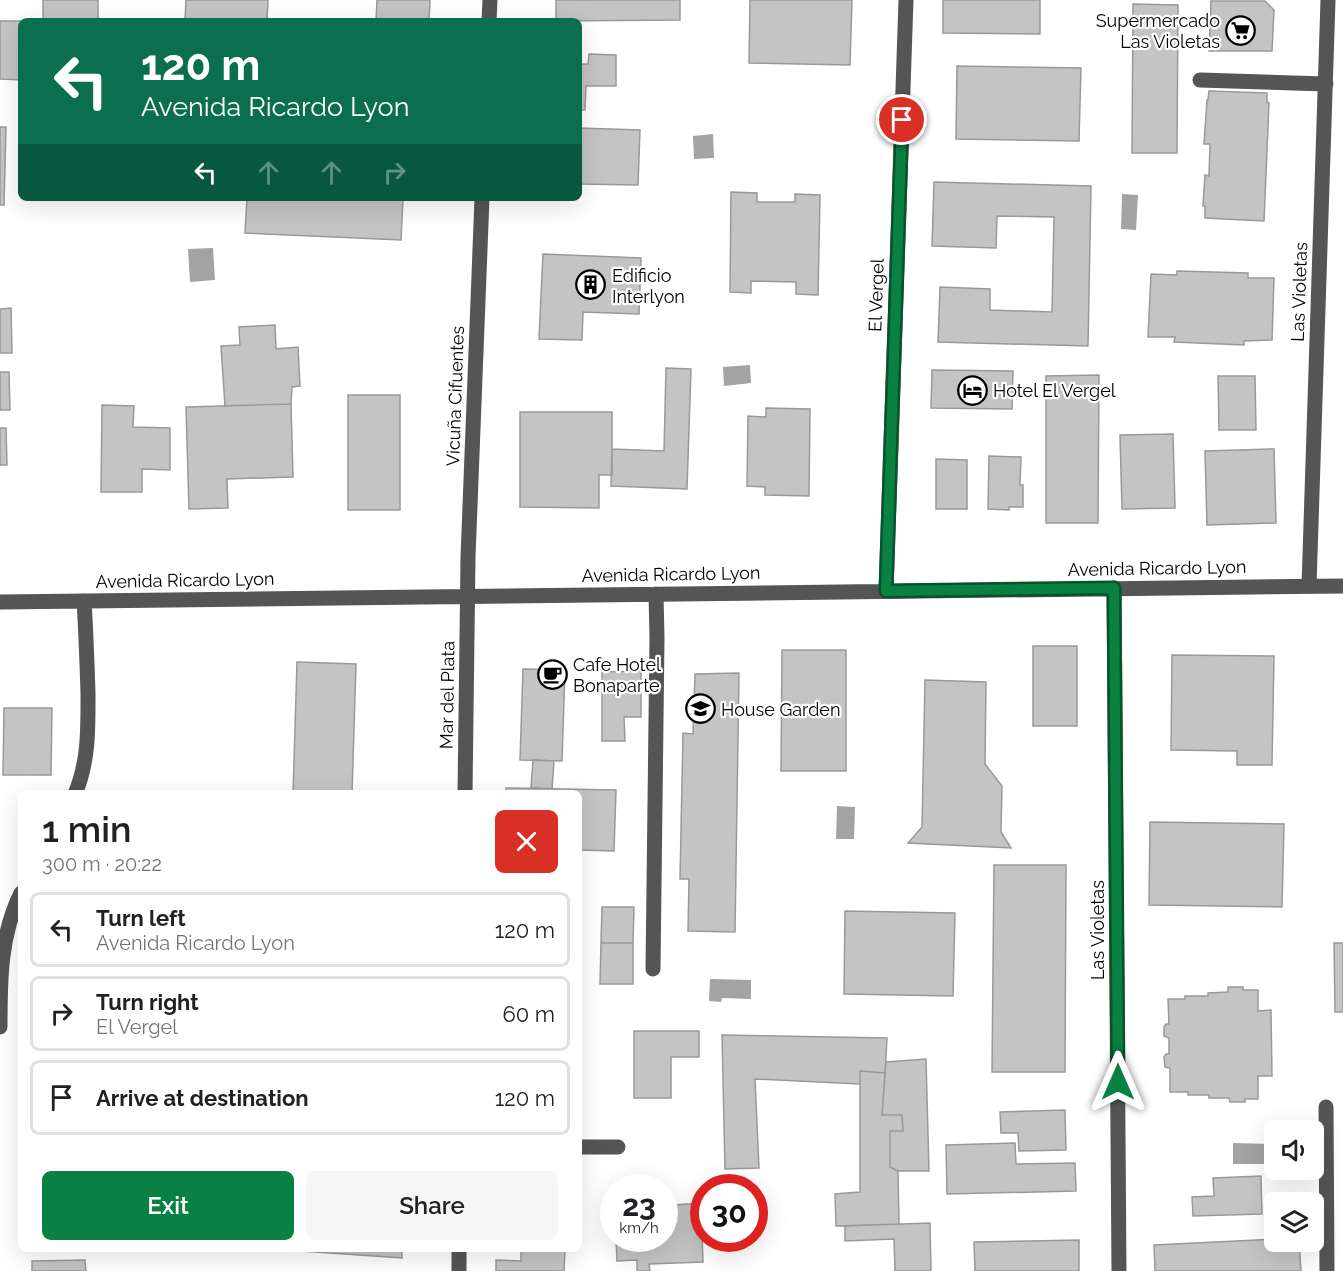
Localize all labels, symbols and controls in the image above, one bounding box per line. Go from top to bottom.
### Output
place label: Supermercado Las Violetas [1096,10,1220,52]
supermarket icon: Supermercado Las Violetas [1225,14,1257,46]
text: 120 m [141,41,260,90]
icon: left [42,42,120,120]
text: Avenida Ricardo Lyon [141,91,409,122]
pin [876,94,927,145]
icon: arrive [885,103,918,136]
icon: left [189,156,222,189]
icon: ahead [252,156,285,189]
icon: ahead [315,156,348,189]
icon: right [378,156,411,189]
street label: Las Violetas [1287,241,1311,342]
street label: El Vergel [864,258,888,332]
place label: Edificio Interlyon [612,265,685,307]
building icon: Edificio Interlyon [575,269,607,301]
street label: Vicuña Cifuentes [442,325,468,467]
hotel icon: Hotel El Vergel [956,374,988,406]
place label: Hotel El Vergel [993,380,1116,401]
street label: Avenida Ricardo Lyon [1067,556,1247,580]
street label: Avenida Ricardo Lyon [581,562,761,586]
street label: Avenida Ricardo Lyon [95,568,275,592]
street label: Mar del Plata [436,641,458,749]
place label: Cafe Hotel Bonaparte [573,654,661,696]
cafe icon: Cafe Hotel Bonaparte [536,658,568,690]
school or university icon: House Garden [684,693,716,725]
place label: House Garden [721,699,840,720]
text: 1 min [42,808,131,850]
button: close [495,810,558,873]
text: 300 m · 20:22 [42,852,162,876]
street label: Las Violetas [1087,880,1108,980]
text: Turn left [96,905,186,931]
icon: left [45,913,78,946]
text: 120 m [495,917,555,943]
text: Avenida Ricardo Lyon [96,931,295,955]
text: Turn right [96,989,199,1015]
icon: right [45,997,78,1030]
text: 60 m [502,1001,555,1027]
text: El Vergel [96,1015,178,1039]
position arrow [1086,1050,1150,1114]
icon: arrive [45,1081,78,1114]
text: Arrive at destination [96,1085,309,1111]
text: 120 m [495,1085,555,1111]
map controls [1264,1120,1324,1252]
button: sound [1264,1120,1324,1180]
button: Exit [42,1171,294,1240]
button: Share [306,1171,558,1240]
speed limit sign: 30 [690,1174,768,1252]
text: 23 [622,1188,656,1223]
button: layers [1264,1192,1324,1252]
text: km/h [619,1219,659,1237]

